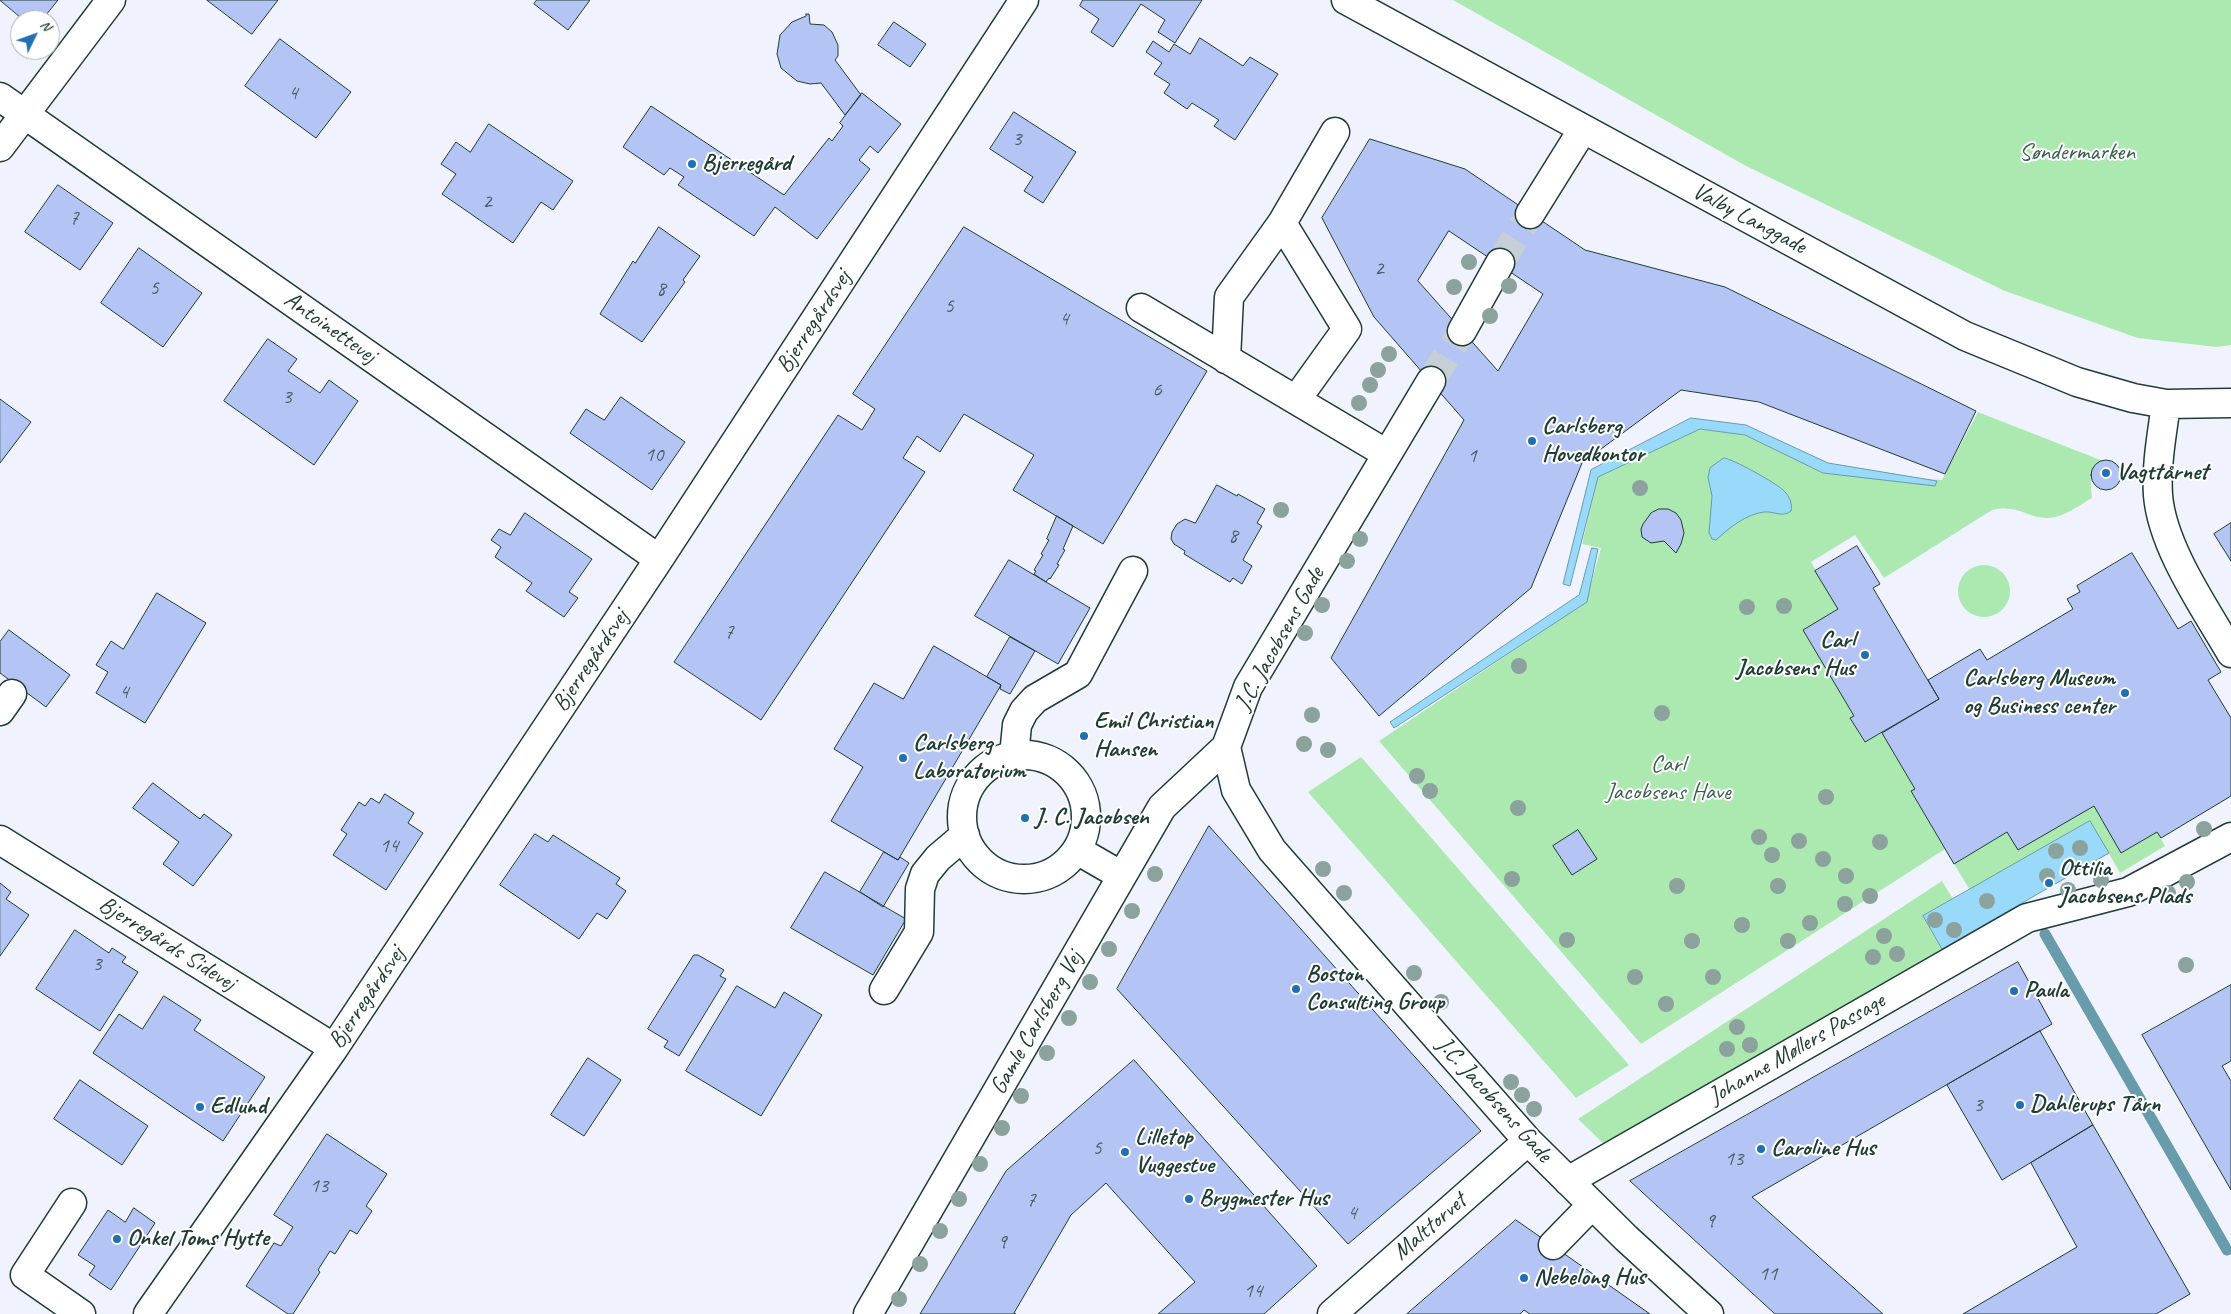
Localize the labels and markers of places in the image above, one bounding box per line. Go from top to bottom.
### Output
place label: Bjerregård [702,150,791,178]
marker: Bjerregård [686,158,698,170]
place label: Carlsberg Hovedkontor [1542,413,1644,469]
marker: Carlsberg Hovedkontor [1526,435,1538,447]
place label: Vagttårnet [2116,459,2208,487]
marker: Vagttårnet [2100,467,2112,479]
place label: Carl Jacobsens Hus [1736,627,1855,683]
marker: Carl Jacobsens Hus [1859,649,1871,661]
place label: Carlsberg Museum og Business center [1963,665,2115,721]
marker: Carlsberg Museum og Business center [2119,687,2131,699]
place label: Emil Christian Hansen [1094,708,1214,764]
place label: Carlsberg Laboratorium [913,730,1026,786]
marker: Emil Christian Hansen [1078,730,1090,742]
marker: Carlsberg Laboratorium [897,752,909,764]
place label: J. C. Jacobsen [1035,804,1149,832]
marker: J. C. Jacobsen [1019,812,1031,824]
place label: Ottilia Jacobsens Plads [2059,855,2191,911]
marker: Ottilia Jacobsens Plads [2043,877,2055,889]
place label: Boston Consulting Group [1306,961,1444,1017]
place label: Paula [2024,977,2068,1005]
marker: Boston Consulting Group [1290,983,1302,995]
marker: Paula [2008,985,2020,997]
place label: Dahlerups Tårn [2030,1091,2160,1119]
place label: Edlund [210,1093,266,1121]
marker: Dahlerups Tårn [2014,1099,2026,1111]
marker: Edlund [194,1101,206,1113]
place label: Lilletop Vuggestue [1135,1124,1214,1180]
place label: Caroline Hus [1771,1135,1875,1163]
marker: Caroline Hus [1755,1143,1767,1155]
marker: Lilletop Vuggestue [1119,1146,1131,1158]
place label: Brygmester Hus [1199,1185,1329,1213]
marker: Brygmester Hus [1183,1193,1195,1205]
place label: Onkel Toms Hytte [127,1225,269,1253]
marker: Onkel Toms Hytte [111,1233,123,1245]
place label: Nebelong Hus [1534,1264,1645,1292]
marker: Nebelong Hus [1518,1272,1530,1284]

